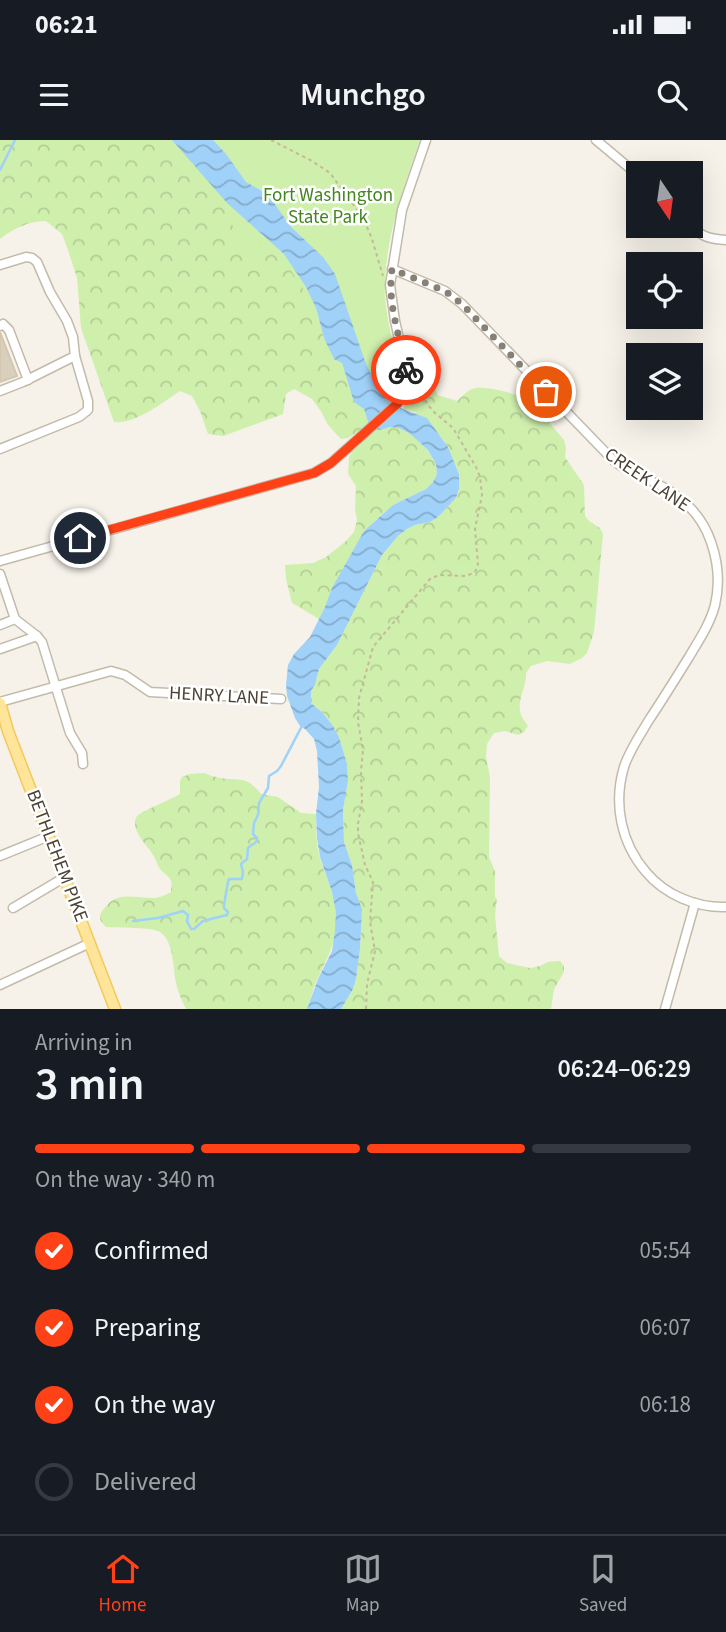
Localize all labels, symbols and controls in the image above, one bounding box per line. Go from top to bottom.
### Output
text: 06:21 [35,6,98,43]
text: Munchgo [300,72,426,118]
icon: menu [35,76,73,114]
icon: search [653,76,691,114]
north arrow [626,161,704,238]
map controls [626,161,703,420]
park label: Fort Washington State Park [263,182,393,231]
button: locate [626,252,703,329]
courier [371,335,441,405]
button: layers [626,343,703,420]
icon: bike [387,351,425,389]
pin [516,362,576,422]
icon: bag [527,373,565,411]
street label: CREEK LANE [599,441,695,519]
pin [50,508,110,568]
icon: home [61,519,99,557]
street label: HENRY LANE [168,680,270,712]
street label: BETHLEHEM PIKE [19,786,95,926]
text: Arriving in [35,1026,133,1059]
text: 06:24–06:29 [558,1050,691,1087]
text: 3 min [35,1052,144,1117]
text: On the way · 340 m [35,1163,215,1196]
icon: check [35,1232,73,1270]
text: Confirmed [94,1232,209,1269]
text: 05:54 [640,1234,691,1267]
icon: check [35,1309,73,1347]
text: Preparing [94,1309,200,1346]
text: 06:07 [640,1311,691,1344]
icon: check [35,1386,73,1424]
text: On the way [94,1386,215,1423]
text: 06:18 [640,1388,691,1421]
text: Delivered [94,1463,197,1500]
tab: Home [99,1550,146,1619]
tab: Map [344,1550,382,1619]
tab: Saved [579,1550,627,1619]

